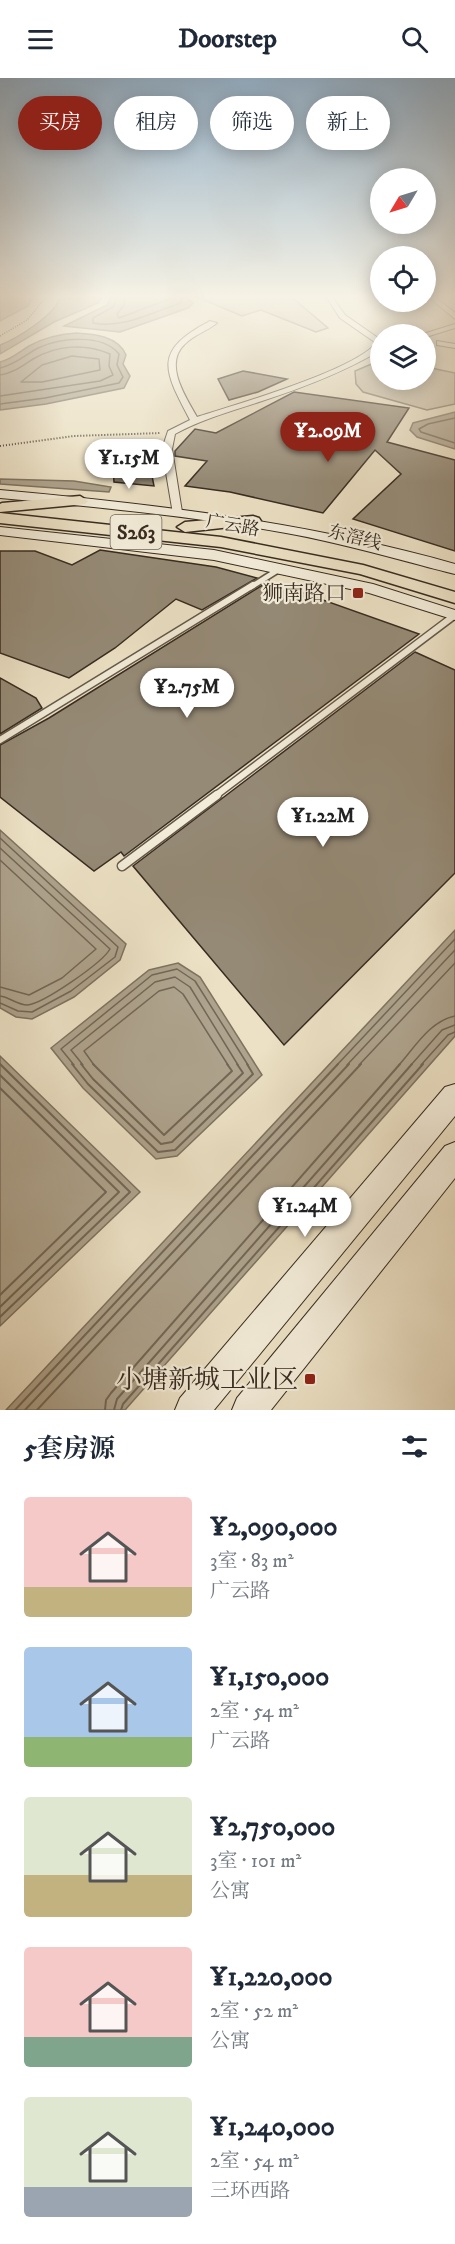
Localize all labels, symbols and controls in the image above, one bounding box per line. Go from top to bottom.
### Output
text: Doorstep [178,22,277,56]
icon: menu [24,23,57,56]
icon: search [398,23,431,56]
chip: 买房 [18,96,102,150]
chip: 租房 [114,96,198,150]
chip: 筛选 [210,96,294,150]
chip: 新上 [306,96,390,150]
north arrow [370,168,436,234]
map controls [370,168,436,390]
button: locate [370,246,436,312]
button: layers [370,324,436,390]
pin: ¥2.09M [279,412,377,463]
text: ¥2.09M [294,419,362,444]
pin: ¥1.15M [80,439,178,490]
text: ¥1.15M [99,446,159,471]
street label: 广云路 [204,510,261,542]
road number: S263 [110,515,162,549]
street label: 东滘线 [326,521,384,555]
place label: 狮南路口 [262,581,346,607]
marker: 狮南路口 [351,586,365,600]
pin: ¥2.75M [138,668,236,719]
text: ¥2.75M [154,675,220,700]
pin: ¥1.22M [274,797,372,848]
text: ¥1.22M [291,804,355,829]
pin: ¥1.24M [256,1187,354,1238]
text: ¥1.24M [272,1194,338,1219]
place label: 小塘新城工业区 [116,1364,298,1397]
marker: 小塘新城工业区 [303,1372,317,1386]
icon: filters [398,1430,431,1463]
text: 5套房源 [24,1433,115,1466]
text: ¥2,090,000 [210,1511,337,1544]
icon: home [72,1521,144,1593]
text: 3室 · 83 m² [210,1549,294,1574]
text: 广云路 [210,1579,270,1604]
text: ¥1,150,000 [210,1661,329,1694]
icon: home [72,1671,144,1743]
text: 2室 · 54 m² [210,1699,299,1724]
text: 广云路 [210,1729,270,1754]
text: ¥2,750,000 [210,1811,335,1844]
icon: home [72,1821,144,1893]
text: 3室 · 101 m² [210,1849,301,1874]
text: 公寓 [210,1879,250,1904]
text: ¥1,220,000 [210,1961,333,1994]
icon: home [72,1971,144,2043]
text: 2室 · 52 m² [210,1999,298,2024]
text: 公寓 [210,2029,250,2054]
text: ¥1,240,000 [210,2111,335,2144]
icon: home [72,2121,144,2193]
text: 2室 · 54 m² [210,2149,299,2174]
text: 三环西路 [210,2179,290,2204]

